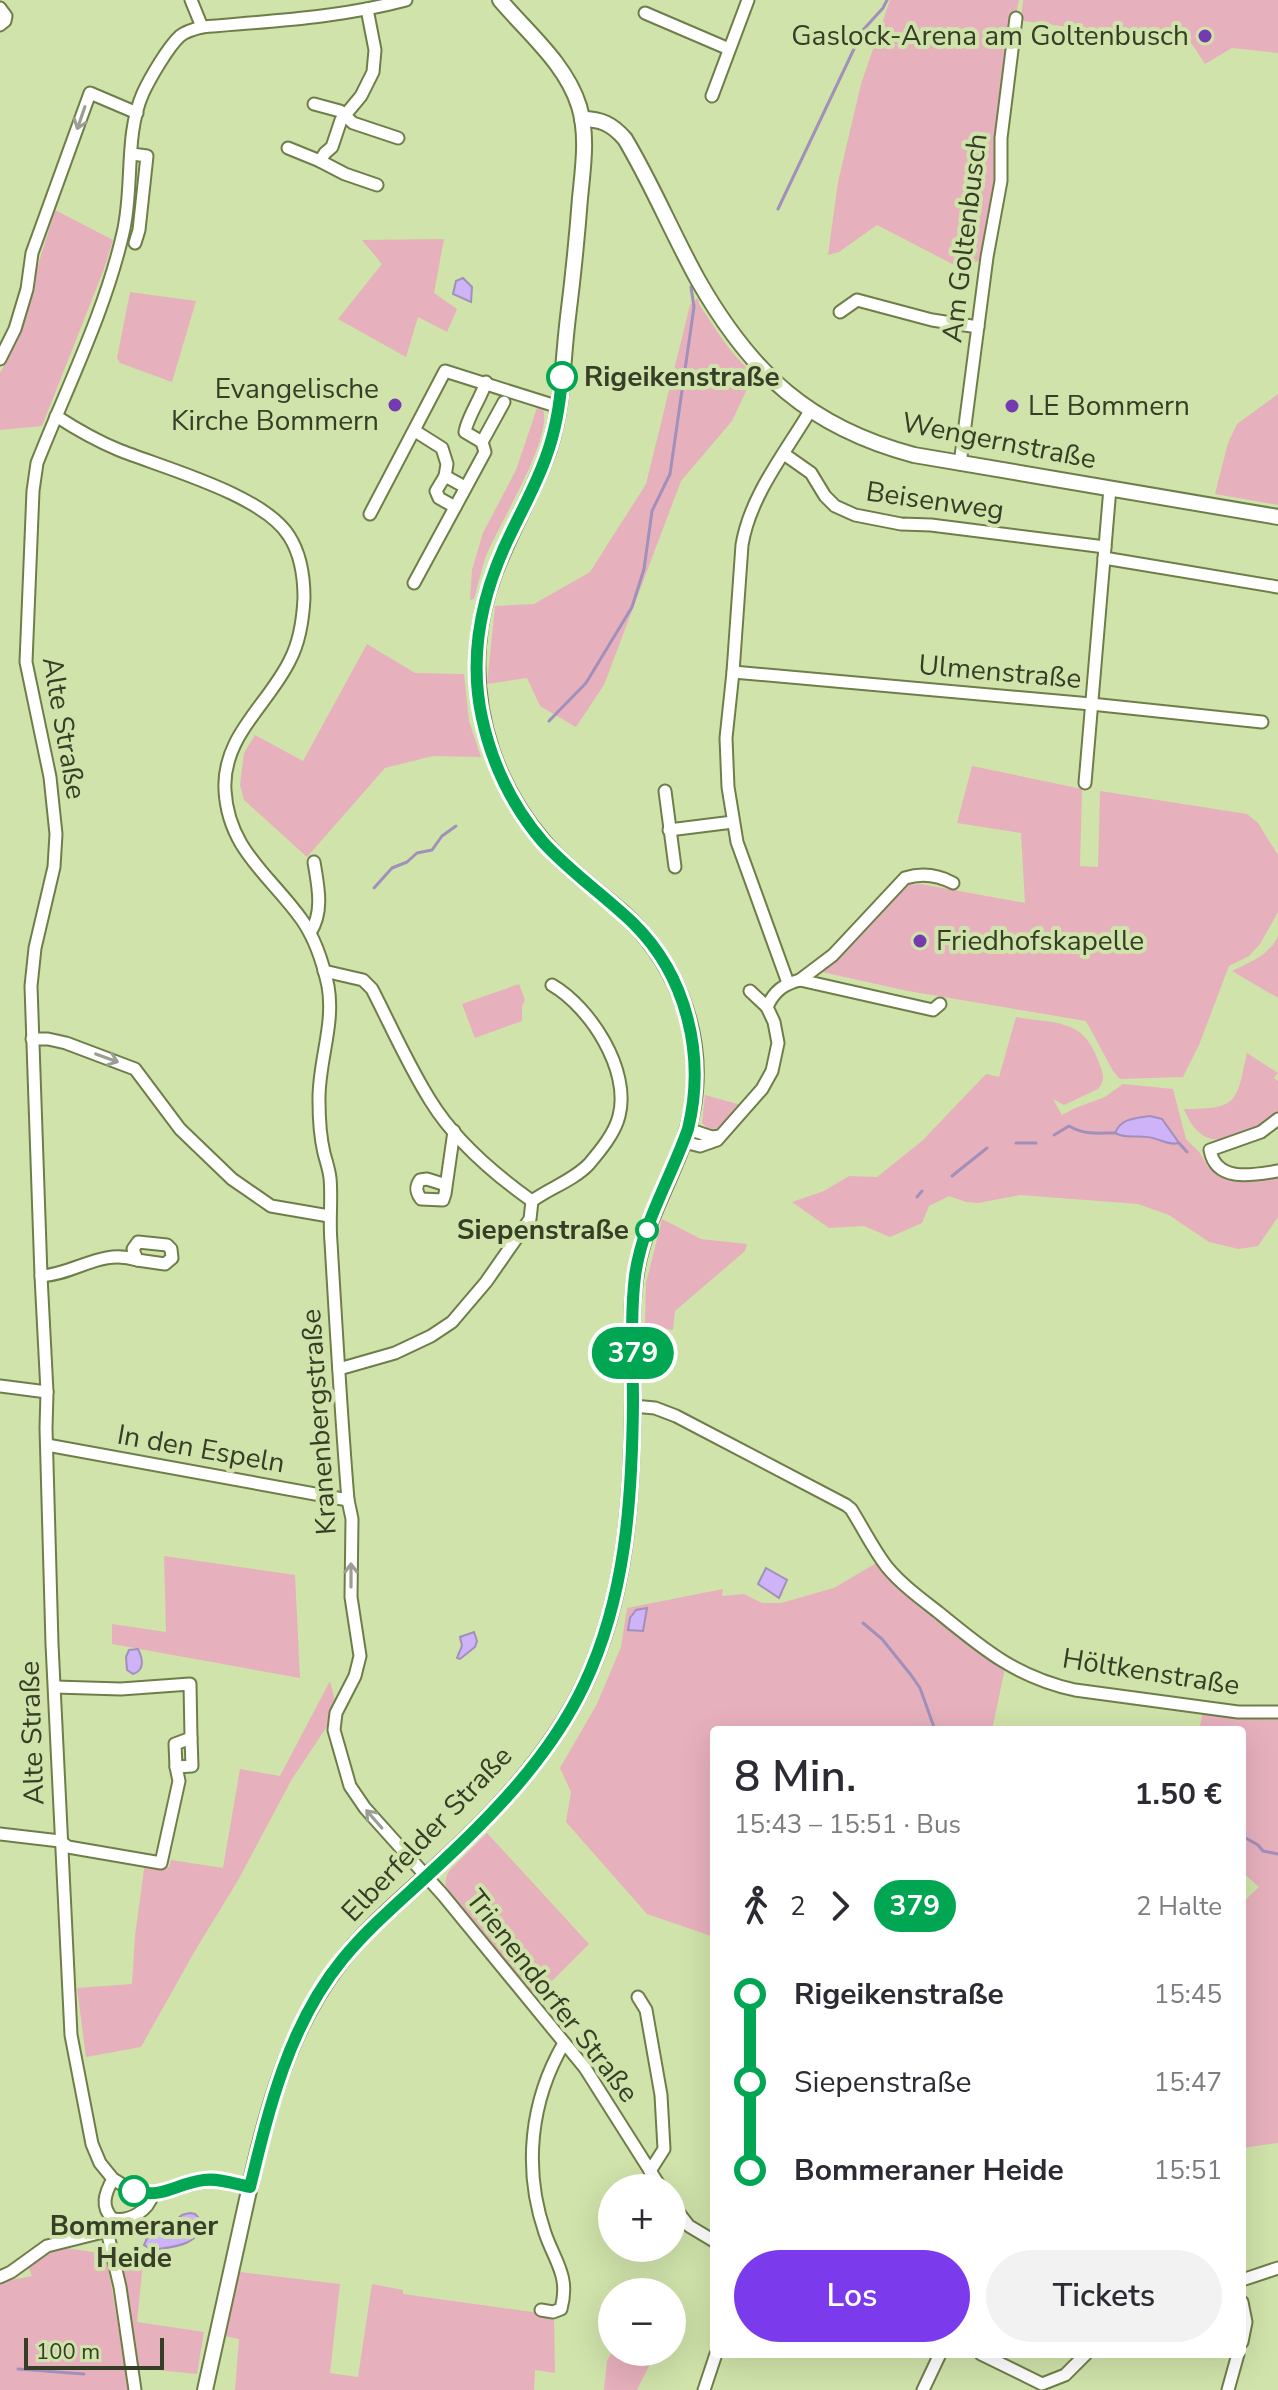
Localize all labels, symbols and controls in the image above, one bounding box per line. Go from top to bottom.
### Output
place label: Gaslock-Arena am Goltenbusch [791,17,1189,55]
marker: Gaslock-Arena am Goltenbusch [1196,27,1214,45]
one-way arrow [73,105,87,130]
street label: Am Goltenbusch [933,131,997,345]
place label: Rigeikenstraße [584,358,780,396]
marker: Rigeikenstraße [547,362,577,392]
place label: Evangelische Kirche Bommern [171,370,379,440]
place label: LE Bommern [1028,387,1190,425]
marker: Evangelische Kirche Bommern [386,396,404,414]
marker: LE Bommern [1003,397,1021,415]
street label: Wengernstraße [899,404,1099,478]
street label: Beisenweg [863,473,1007,529]
street label: Ulmenstraße [917,646,1083,698]
street label: Alte Straße [33,654,95,802]
place label: Friedhofskapelle [936,922,1144,960]
marker: Friedhofskapelle [911,932,929,950]
one-way arrow [95,1052,119,1066]
place label: Siepenstraße [457,1211,629,1249]
marker: Siepenstraße [636,1219,658,1241]
street label: Kranenbergstraße [292,1308,346,1536]
line badge: 379 [587,1327,679,1379]
text: 379 [608,1334,658,1372]
street label: In den Espeln [114,1416,288,1482]
one-way arrow [343,1562,359,1589]
street label: Höltkenstraße [1060,1639,1242,1705]
street label: Alte Straße [10,1660,54,1806]
street label: Elberfelder Straße [333,1738,521,1930]
text: 8 Min. [734,1747,856,1807]
text: 1.50 € [1134,1774,1222,1815]
text: 15:43 – 15:51 · Bus [734,1807,961,1842]
one-way arrow [365,1809,383,1829]
street label: Trienendorfer Straße [457,1882,647,2110]
icon: walk [734,1884,778,1928]
icon: forward [818,1884,862,1928]
text: 379 [890,1887,940,1925]
text: 2 [790,1889,806,1924]
text: 2 Halte [1136,1889,1222,1924]
text: Rigeikenstraße [794,1974,1004,2015]
text: 15:45 [1154,1977,1222,2012]
text: Siepenstraße [794,2062,972,2103]
text: 15:47 [1154,2065,1222,2100]
text: Bommeraner Heide [794,2150,1064,2191]
text: 15:51 [1154,2153,1222,2188]
map controls [598,2174,686,2366]
button: + [598,2174,686,2262]
marker: Bommeraner Heide [119,2176,149,2206]
place label: Bommeraner Heide [50,2207,218,2277]
button: Los [734,2250,970,2342]
button: Tickets [986,2250,1222,2342]
button: − [598,2278,686,2366]
scale bar [24,2334,164,2370]
text: 100 m [36,2337,100,2367]

